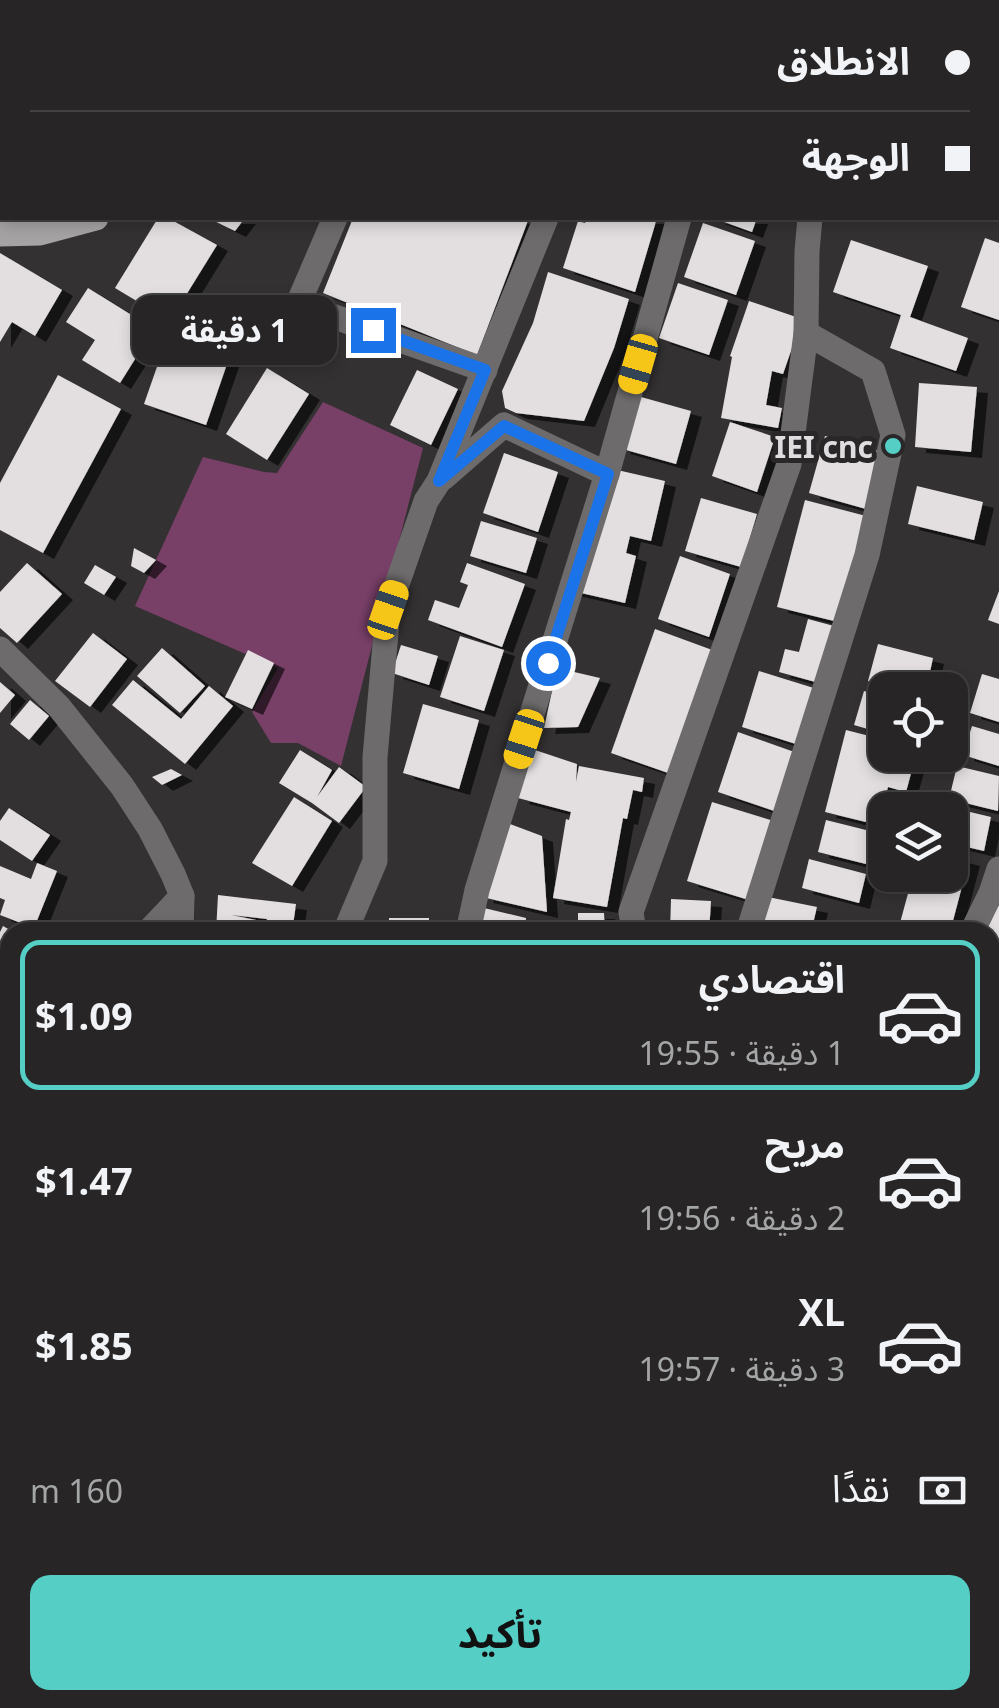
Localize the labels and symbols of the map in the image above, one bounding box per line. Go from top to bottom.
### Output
callout: 1 دقيقة [133,295,338,365]
route end [351,308,396,353]
car [615,331,661,397]
place label: IEI cnc [775,426,873,467]
marker: IEI cnc [882,435,904,457]
car [364,577,412,643]
route start [526,641,571,686]
car [500,706,548,772]

